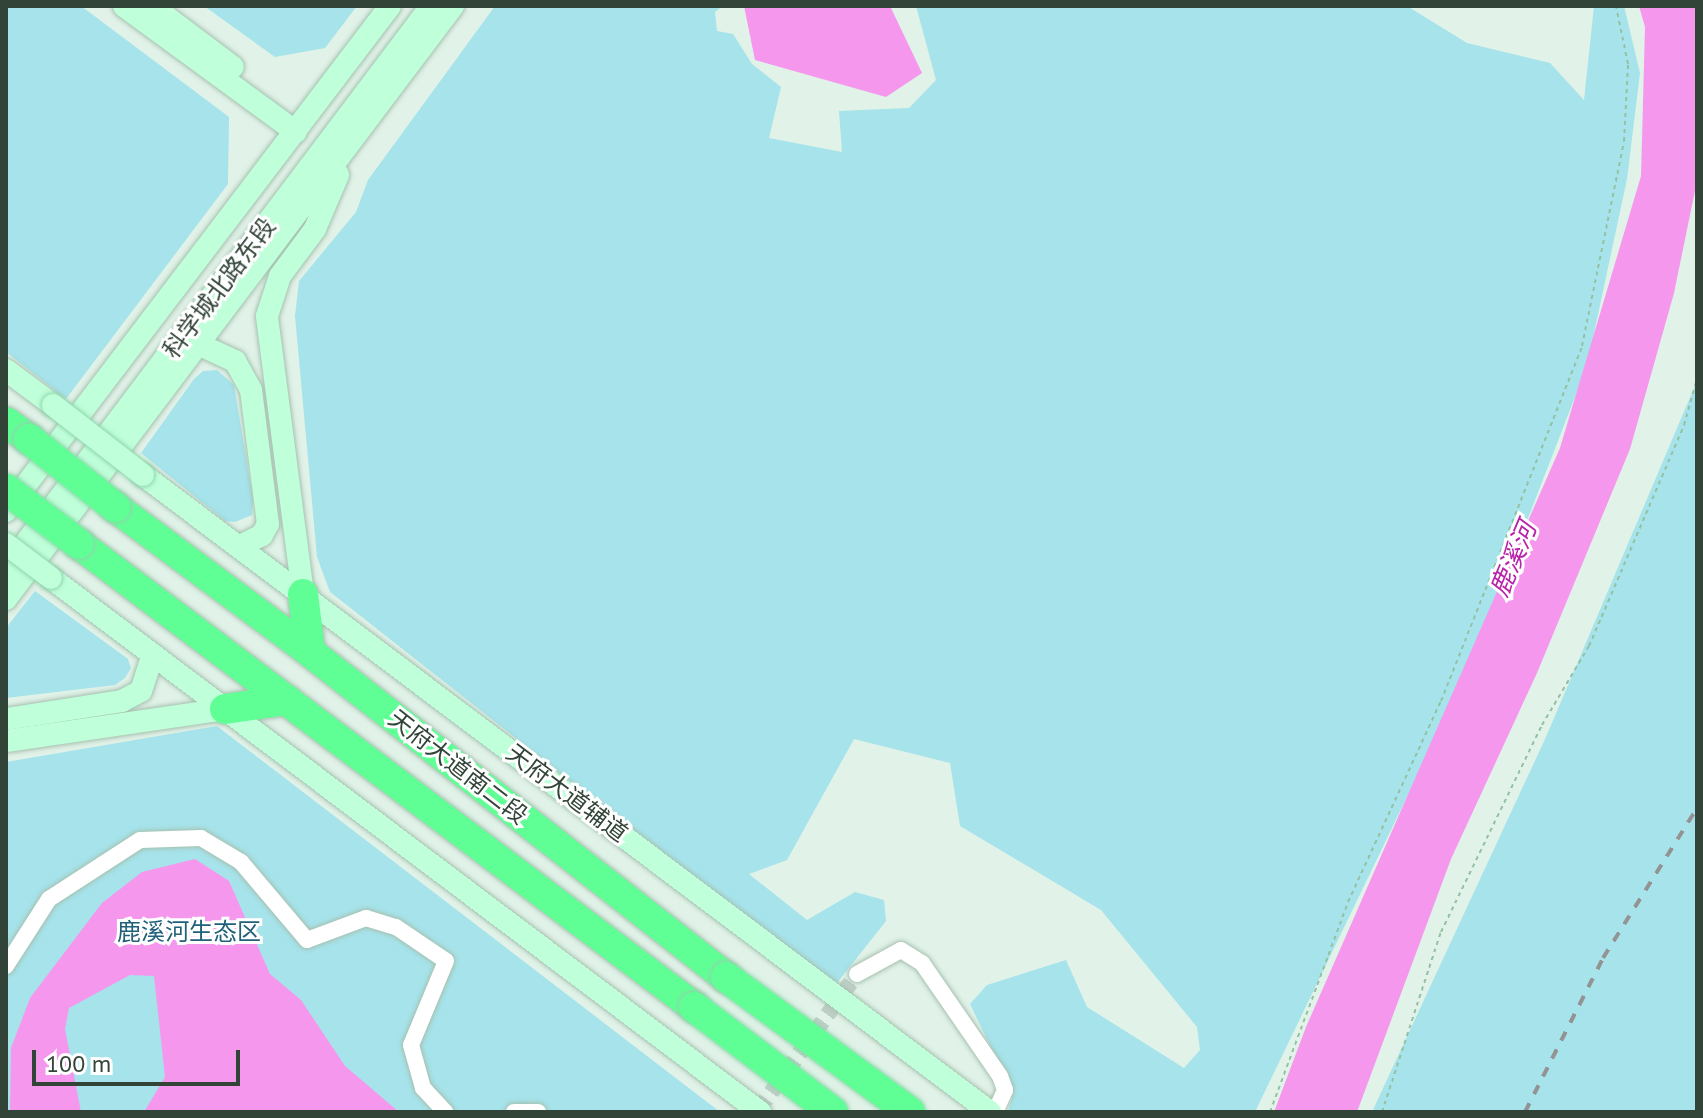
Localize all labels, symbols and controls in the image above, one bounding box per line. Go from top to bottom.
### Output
street label: 科学城北路东段 [157,212,281,364]
water label: 鹿溪河 [1483,517,1543,601]
street label: 天府大道南二段 [383,704,533,830]
street label: 天府大道辅道 [501,738,633,848]
park label: 鹿溪河生态区 [117,918,261,946]
scale bar [36,1034,244,1084]
text: 100 m [46,1048,111,1079]

